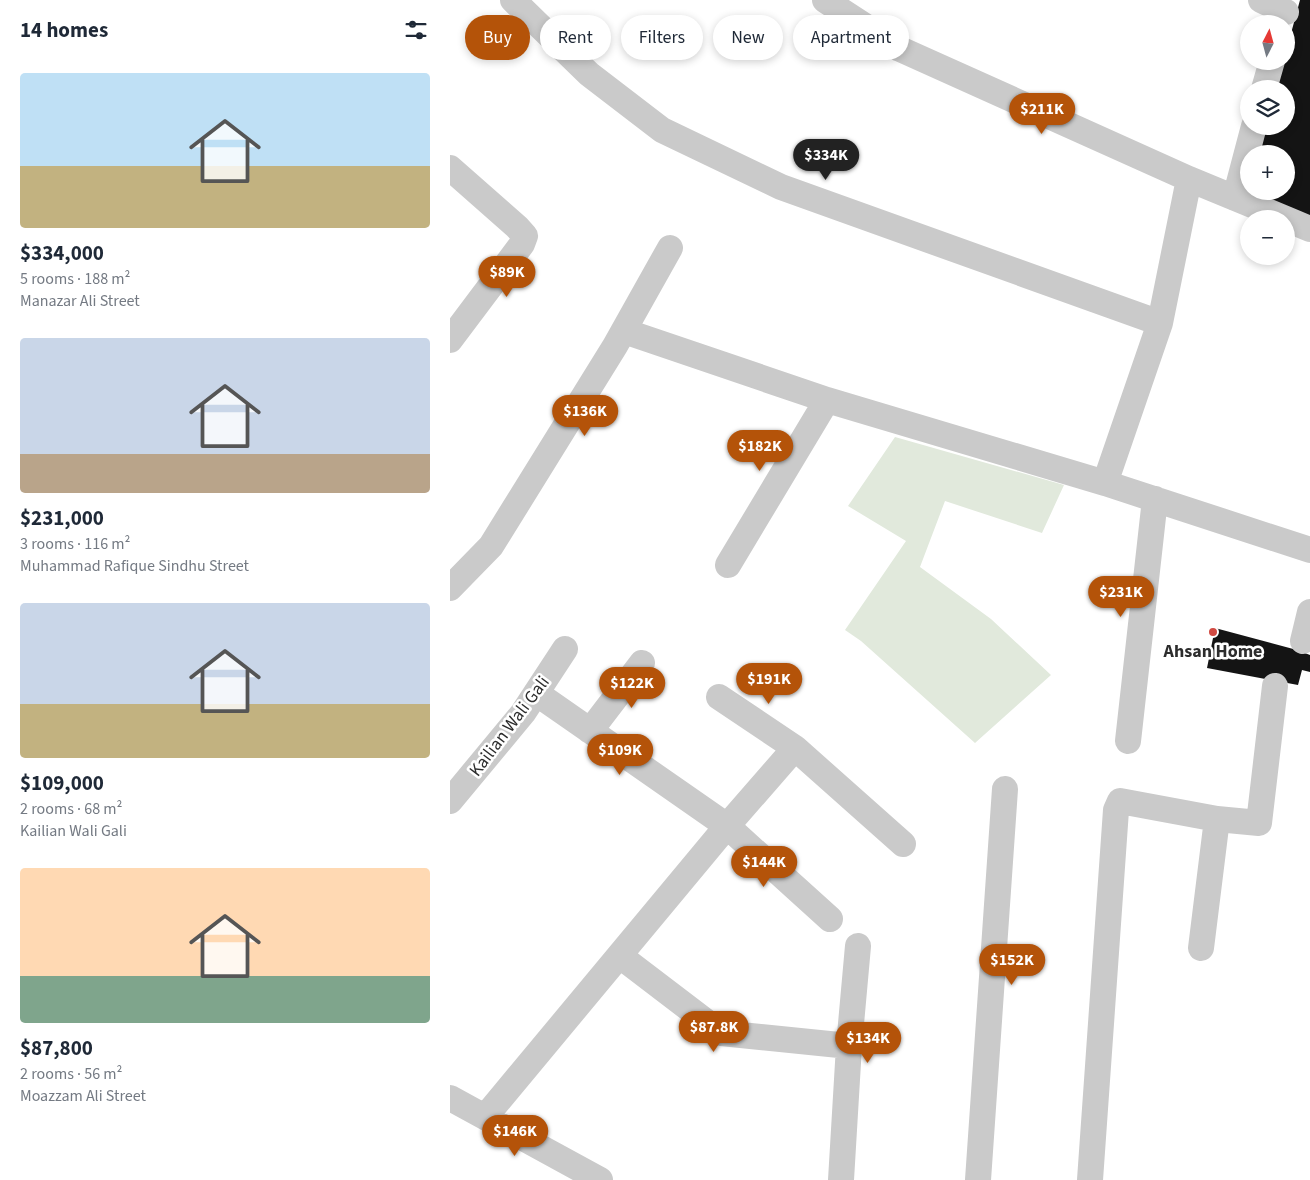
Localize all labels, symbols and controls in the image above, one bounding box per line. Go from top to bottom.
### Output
text: 14 homes [20,15,108,45]
chip: Buy [465,15,530,60]
chip: Rent [540,15,611,60]
chip: Filters [621,15,703,60]
chip: New [713,15,783,60]
chip: Apartment [793,15,909,60]
north arrow [1240,15,1295,70]
map controls [1240,15,1295,265]
icon: filters [402,16,430,44]
button: layers [1240,80,1295,135]
pin: $211K [1007,92,1077,135]
text: $211K [1020,98,1064,120]
icon: home [180,106,270,196]
pin: $334K [791,138,861,181]
text: $334K [804,144,848,166]
button: + [1240,145,1295,200]
button: − [1240,210,1295,265]
text: $334,000 [20,238,104,268]
pin: $89K [477,256,537,298]
text: $89K [489,261,525,283]
text: 5 rooms · 188 m² [20,268,130,290]
text: Manazar Ali Street [20,290,140,312]
icon: home [180,371,270,461]
pin: $136K [550,394,620,437]
text: $136K [563,400,607,422]
pin: $182K [725,430,795,472]
text: $182K [738,435,782,457]
text: $231,000 [20,503,104,533]
text: 3 rooms · 116 m² [20,533,130,555]
text: Muhammad Rafique Sindhu Street [20,555,249,577]
pin: $231K [1086,576,1156,618]
text: $231K [1099,581,1143,603]
marker: Ahsan Home [1207,626,1219,638]
icon: home [180,636,270,726]
place label: Ahsan Home [1163,639,1262,664]
pin: $191K [734,662,804,705]
pin: $122K [597,666,667,709]
text: $191K [747,668,791,690]
street label: Kailian Wali Gali [463,671,556,782]
text: $122K [610,672,654,694]
pin: $109K [585,734,655,776]
text: $109K [598,739,642,761]
text: $109,000 [20,768,104,798]
text: 2 rooms · 68 m² [20,798,122,820]
text: Kailian Wali Gali [20,820,127,842]
pin: $144K [729,846,799,888]
text: $144K [742,851,786,873]
icon: home [180,901,270,991]
pin: $152K [977,944,1047,986]
text: $152K [990,949,1034,971]
pin: $87.8K [673,1010,755,1053]
text: $87.8K [690,1016,738,1038]
pin: $134K [833,1022,903,1064]
text: $134K [846,1027,890,1049]
text: $87,800 [20,1033,93,1063]
text: 2 rooms · 56 m² [20,1063,122,1085]
text: Moazzam Ali Street [20,1085,146,1107]
pin: $146K [480,1114,550,1157]
text: $146K [493,1120,537,1142]

